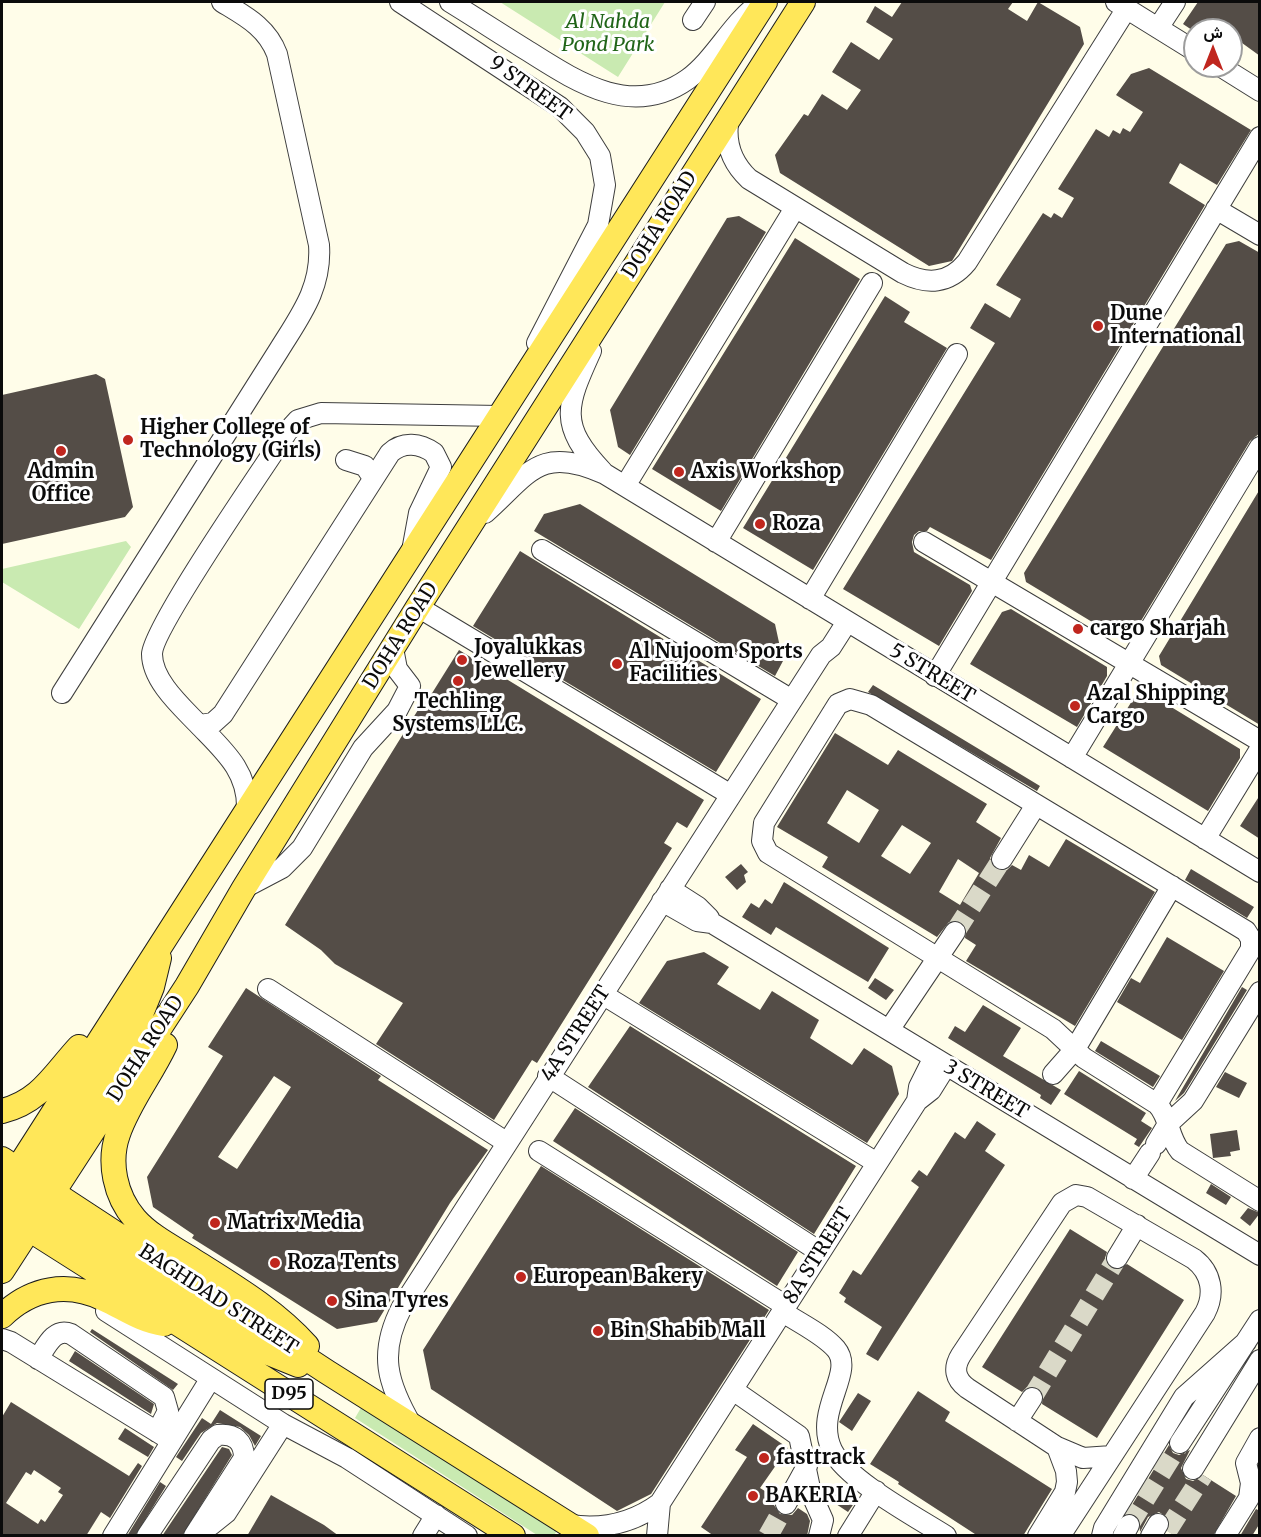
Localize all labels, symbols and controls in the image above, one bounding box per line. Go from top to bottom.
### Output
park label: Al Nahda Pond Park [561,10,655,57]
north arrow [1183,18,1243,78]
text: ش [1203,22,1223,42]
street label: 9 STREET [484,51,576,127]
street label: DOHA ROAD [618,167,702,283]
place label: Dune International [1110,302,1241,349]
marker: Dune International [1091,319,1105,333]
place label: Higher College of Technology (Girls) [140,416,321,463]
marker: Higher College of Technology (Girls) [121,433,135,447]
marker: Admin Office [54,444,68,458]
place label: Admin Office [28,460,94,507]
place label: Axis Workshop [691,460,841,484]
marker: Axis Workshop [672,465,686,479]
place label: Roza [772,512,821,536]
marker: Roza [753,517,767,531]
street label: DOHA ROAD [359,578,443,694]
place label: cargo Sharjah [1090,617,1226,641]
marker: cargo Sharjah [1071,622,1085,636]
place label: Joyalukkas Jewellery [474,636,583,683]
street label: 5 STREET [885,639,979,709]
place label: Al Nujoom Sports Facilities [629,640,803,687]
marker: Joyalukkas Jewellery [455,653,469,667]
marker: Al Nujoom Sports Facilities [610,657,624,671]
marker: Techling Systems LLC. [451,674,465,688]
place label: Azal Shipping Cargo [1087,682,1225,729]
place label: Techling Systems LLC. [392,690,524,737]
marker: Azal Shipping Cargo [1068,699,1082,713]
street label: 4A STREET [536,982,616,1086]
street label: DOHA ROAD [103,991,189,1107]
street label: 3 STREET [939,1055,1033,1125]
street label: 8A STREET [779,1203,857,1309]
place label: Matrix Media [227,1211,361,1235]
marker: Matrix Media [208,1216,222,1230]
street label: BAGHDAD STREET [134,1240,302,1360]
place label: Roza Tents [287,1251,396,1275]
marker: Roza Tents [268,1256,282,1270]
place label: European Bakery [533,1265,703,1289]
marker: European Bakery [514,1270,528,1284]
place label: Sina Tyres [344,1289,449,1313]
marker: Sina Tyres [325,1294,339,1308]
place label: Bin Shabib Mall [610,1319,766,1343]
marker: Bin Shabib Mall [591,1324,605,1338]
road number: D95 [265,1379,313,1409]
place label: fasttrack [776,1446,865,1470]
marker: fasttrack [757,1451,771,1465]
place label: BAKERIA [765,1484,858,1508]
marker: BAKERIA [746,1489,760,1503]

